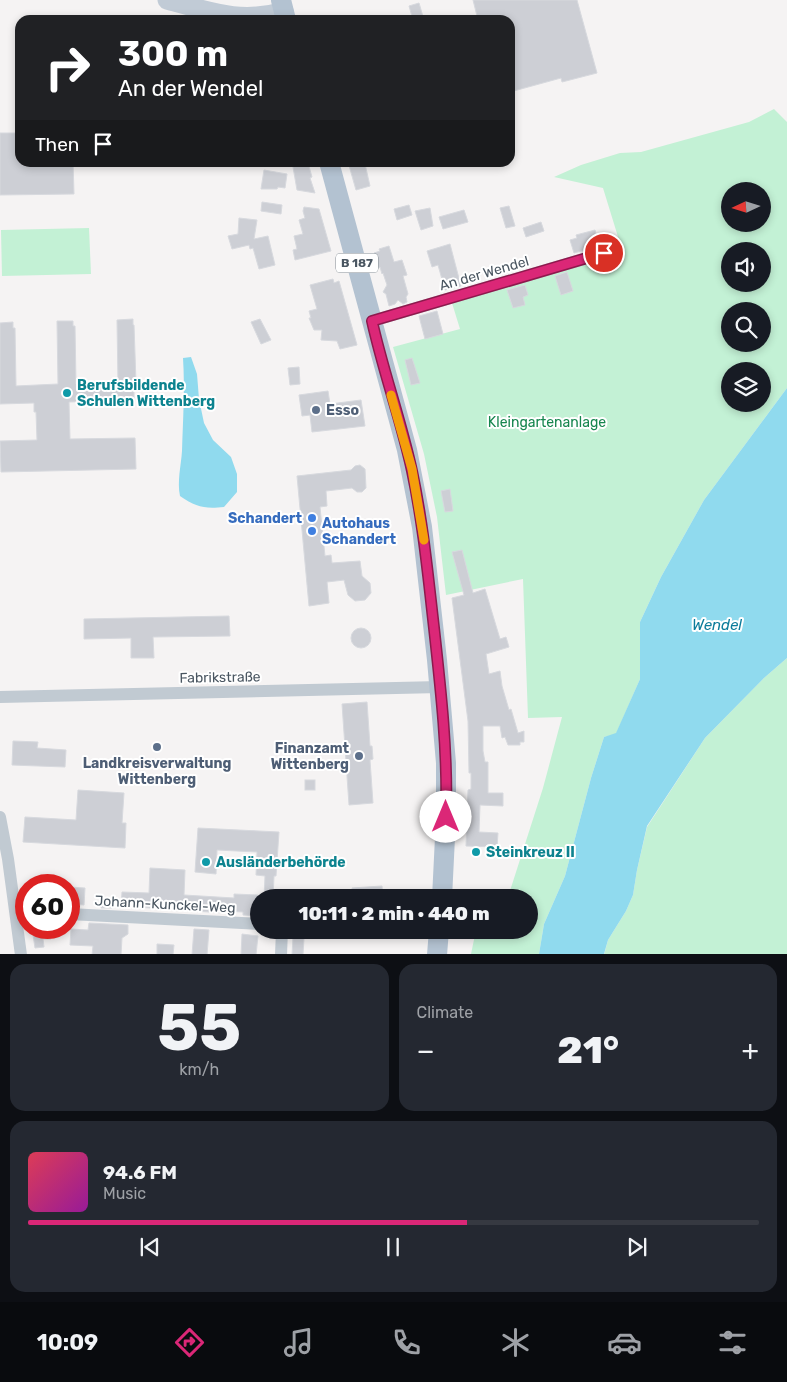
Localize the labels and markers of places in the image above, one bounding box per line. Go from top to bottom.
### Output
pin [583,232,625,274]
place label: Berufsbildende Schulen Wittenberg [77,377,215,410]
marker: Berufsbildende Schulen Wittenberg [61,387,73,399]
place label: Esso [326,402,359,419]
marker: Esso [310,404,322,416]
place label: Schandert [228,510,302,527]
marker: Schandert [306,512,318,524]
place label: Autohaus Schandert [322,515,396,548]
marker: Autohaus Schandert [306,525,318,537]
place label: Finanzamt Wittenberg [271,740,349,773]
marker: Landkreisverwaltung Wittenberg [151,741,163,753]
marker: Finanzamt Wittenberg [353,750,365,762]
place label: Landkreisverwaltung Wittenberg [83,755,231,788]
place label: Steinkreuz II [486,844,575,861]
marker: Steinkreuz II [470,846,482,858]
place label: Ausländerbehörde [216,854,346,871]
marker: Ausländerbehörde [200,856,212,868]

